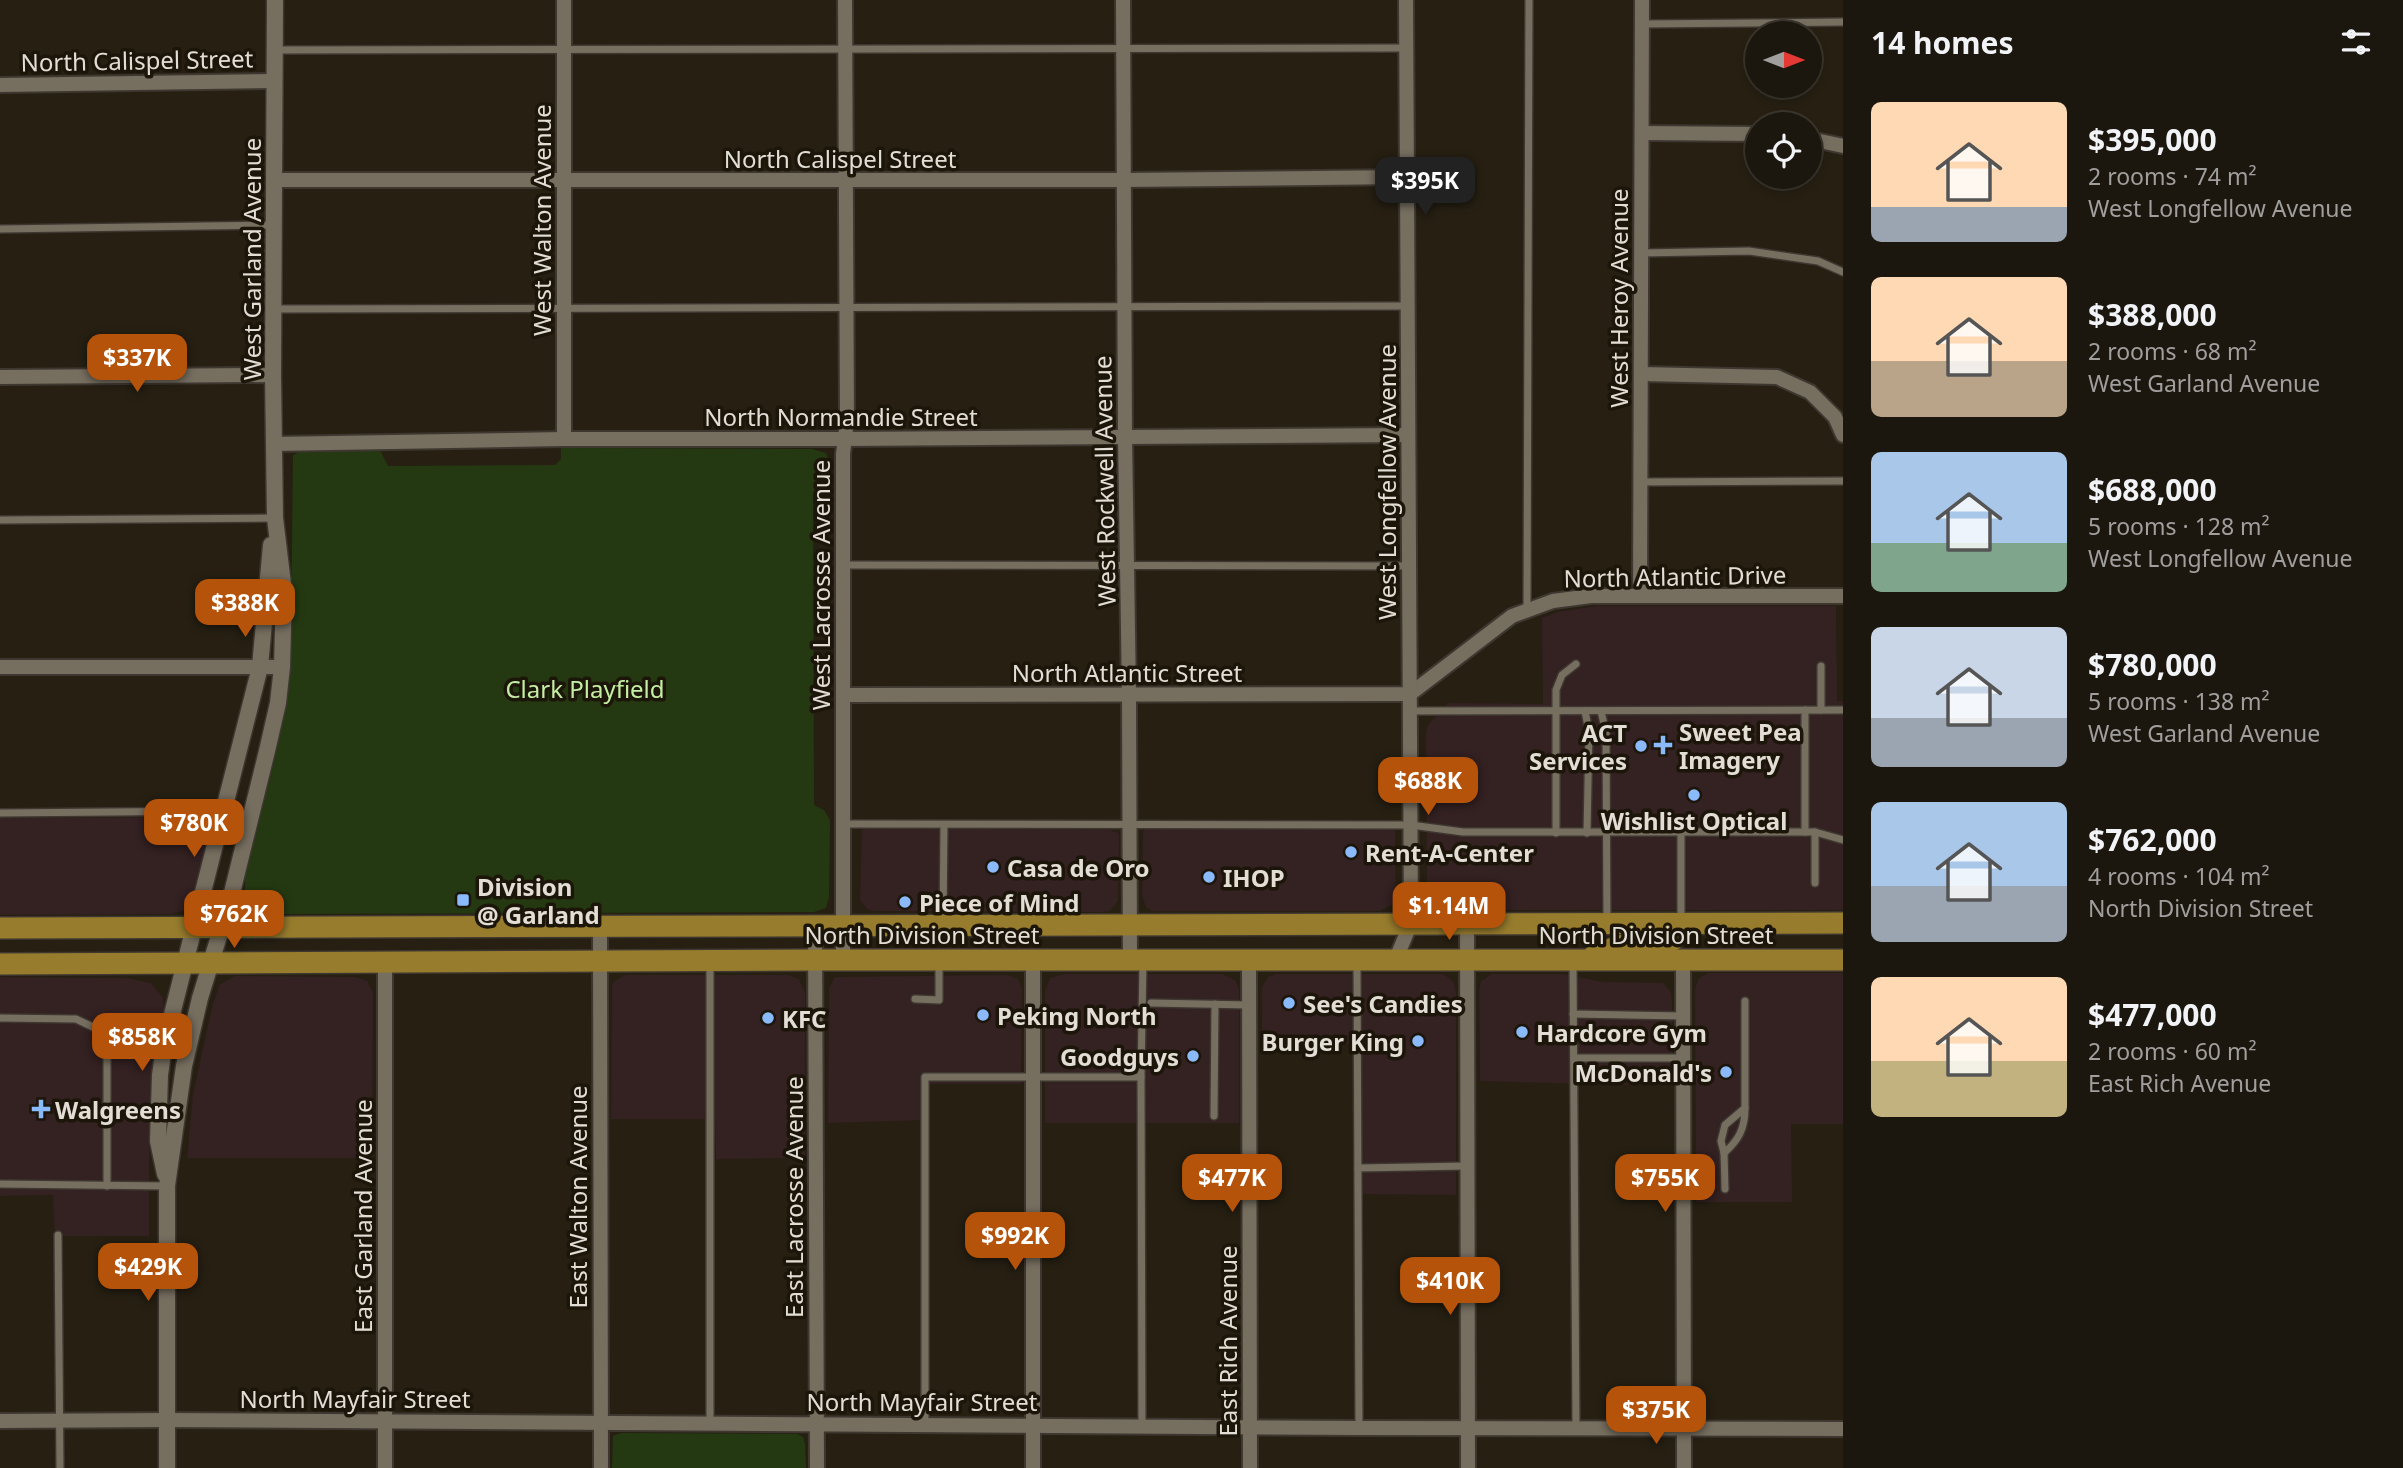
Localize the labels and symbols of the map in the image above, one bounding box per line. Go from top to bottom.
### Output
north arrow [1745,21,1822,98]
street label: North Calispel Street [20,41,254,79]
street label: West Walton Avenue [525,104,558,336]
street label: West Garland Avenue [235,138,268,380]
street label: North Calispel Street [724,142,957,175]
pin: $395K [1376,158,1474,217]
street label: West Heroy Avenue [1602,188,1635,408]
pin: $337K [88,334,186,394]
street label: West Longfellow Avenue [1370,344,1403,620]
street label: West Rockwell Avenue [1085,355,1123,607]
street label: North Normandie Street [704,400,978,433]
street label: West Lacrosse Avenue [804,460,837,710]
street label: North Atlantic Drive [1563,558,1787,594]
pin: $388K [196,580,294,639]
street label: North Atlantic Street [1012,656,1243,689]
park label: Clark Playfield [505,672,665,705]
place label: Sweet Pea Imagery [1679,715,1802,776]
place label: ACT Services [1529,716,1627,777]
marker: Sweet Pea Imagery [1653,735,1673,755]
marker: ACT Services [1633,738,1649,754]
pin: $688K [1379,758,1477,817]
marker: Wishlist Optical [1686,787,1702,803]
pin: $780K [145,800,243,859]
place label: Wishlist Optical [1601,804,1787,837]
place label: Rent-A-Center [1365,836,1534,869]
marker: Rent-A-Center [1343,844,1359,860]
place label: Casa de Oro [1007,851,1149,884]
marker: Casa de Oro [985,859,1001,875]
place label: IHOP [1223,861,1285,894]
marker: IHOP [1201,869,1217,885]
place label: Division @ Garland [477,870,600,931]
pin: $1.14M [1392,883,1506,942]
place label: Piece of Mind [919,886,1079,919]
pin: $762K [185,890,283,950]
marker: Division @ Garland [455,892,471,908]
marker: Piece of Mind [897,894,913,910]
street label: North Division Street [805,918,1040,951]
street label: North Division Street [1539,918,1774,951]
place label: See's Candies [1303,987,1463,1020]
marker: See's Candies [1281,995,1297,1011]
place label: Peking North [997,999,1157,1032]
place label: KFC [782,1002,827,1035]
marker: Peking North [975,1007,991,1023]
marker: KFC [760,1010,776,1026]
pin: $858K [93,1014,191,1073]
place label: Hardcore Gym [1536,1016,1707,1049]
marker: Hardcore Gym [1514,1024,1530,1040]
place label: Burger King [1262,1025,1404,1058]
marker: Burger King [1410,1033,1426,1049]
place label: Goodguys [1060,1040,1179,1073]
marker: Goodguys [1185,1048,1201,1064]
place label: McDonald's [1574,1056,1712,1089]
marker: McDonald's [1718,1064,1734,1080]
street label: East Lacrosse Avenue [777,1076,810,1318]
street label: East Walton Avenue [561,1085,594,1309]
place label: Walgreens [55,1093,181,1126]
street label: East Garland Avenue [346,1099,379,1333]
marker: Walgreens [33,1101,49,1117]
pin: $477K [1183,1154,1281,1214]
pin: $755K [1616,1154,1714,1214]
pin: $992K [966,1212,1064,1272]
pin: $429K [99,1244,197,1303]
street label: East Rich Avenue [1211,1245,1244,1437]
pin: $410K [1401,1258,1499,1317]
street label: North Mayfair Street [240,1382,471,1415]
street label: North Mayfair Street [807,1385,1038,1418]
pin: $375K [1607,1386,1705,1446]

